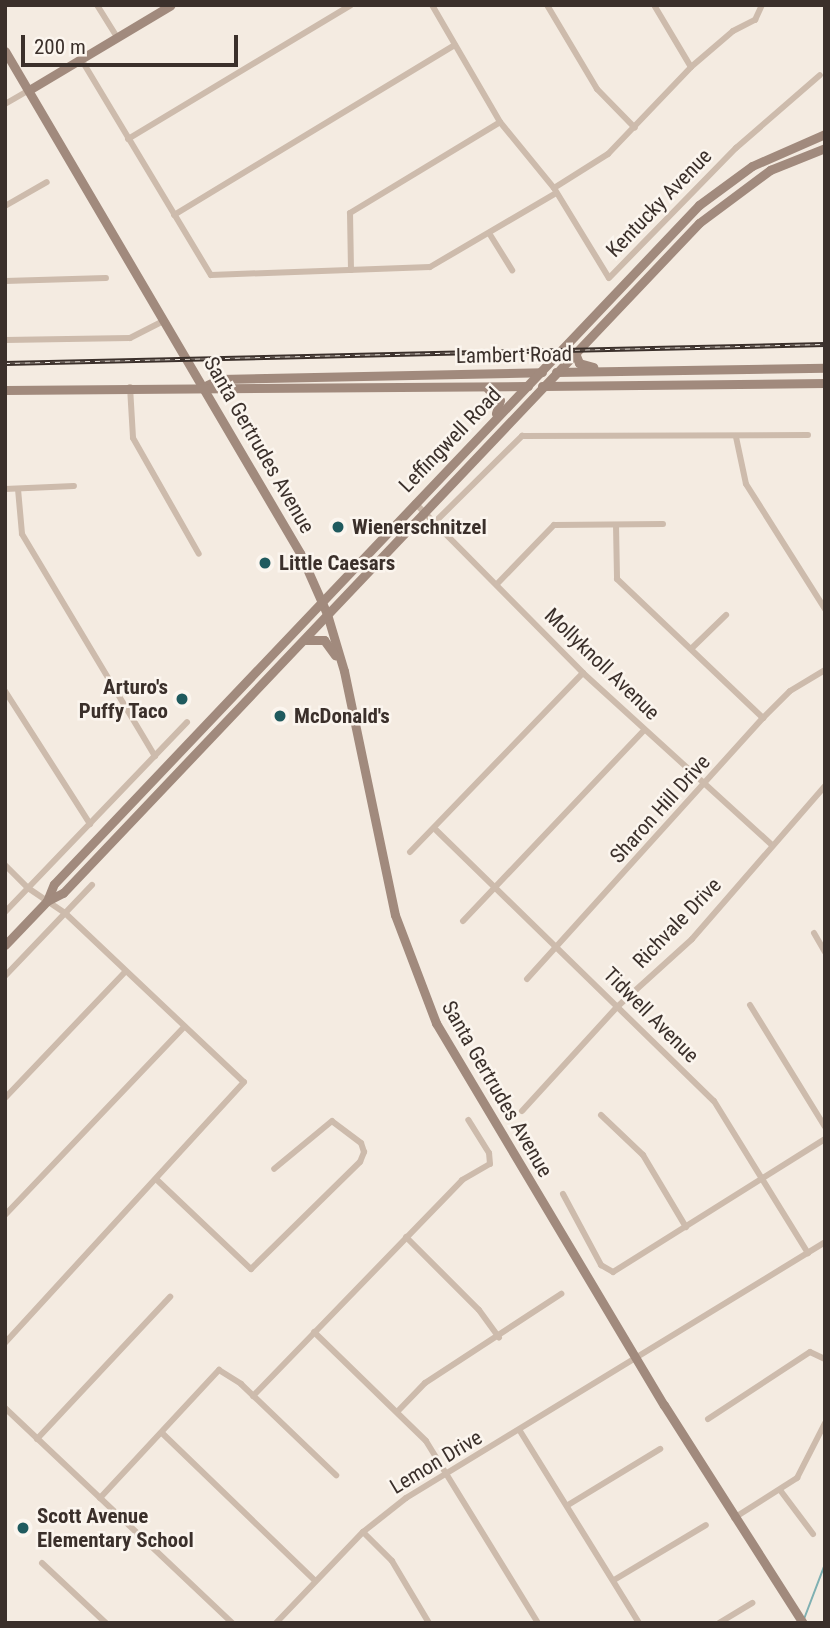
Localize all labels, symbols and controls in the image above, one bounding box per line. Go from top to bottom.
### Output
scale bar [24,21,242,65]
text: 200 m [34,35,86,59]
street label: Kentucky Avenue [601,144,717,262]
street label: Lambert Road [456,341,572,369]
street label: Santa Gertrudes Avenue [198,352,320,538]
street label: Leffingwell Road [394,382,506,498]
place label: Wienerschnitzel [352,514,487,540]
marker: Wienerschnitzel [330,519,346,535]
place label: Little Caesars [279,550,395,576]
marker: Little Caesars [257,555,273,571]
street label: Mollyknoll Avenue [539,603,665,725]
place label: Arturo's Puffy Taco [78,674,168,724]
marker: Arturo's Puffy Taco [174,691,190,707]
place label: McDonald's [294,703,390,729]
marker: McDonald's [272,708,288,724]
street label: Sharon Hill Drive [605,750,715,868]
street label: Richvale Drive [628,872,726,974]
street label: Tidwell Avenue [598,962,704,1068]
street label: Santa Gertrudes Avenue [436,996,558,1182]
street label: Lemon Drive [385,1425,487,1499]
place label: Scott Avenue Elementary School [37,1503,194,1553]
marker: Scott Avenue Elementary School [15,1520,31,1536]

